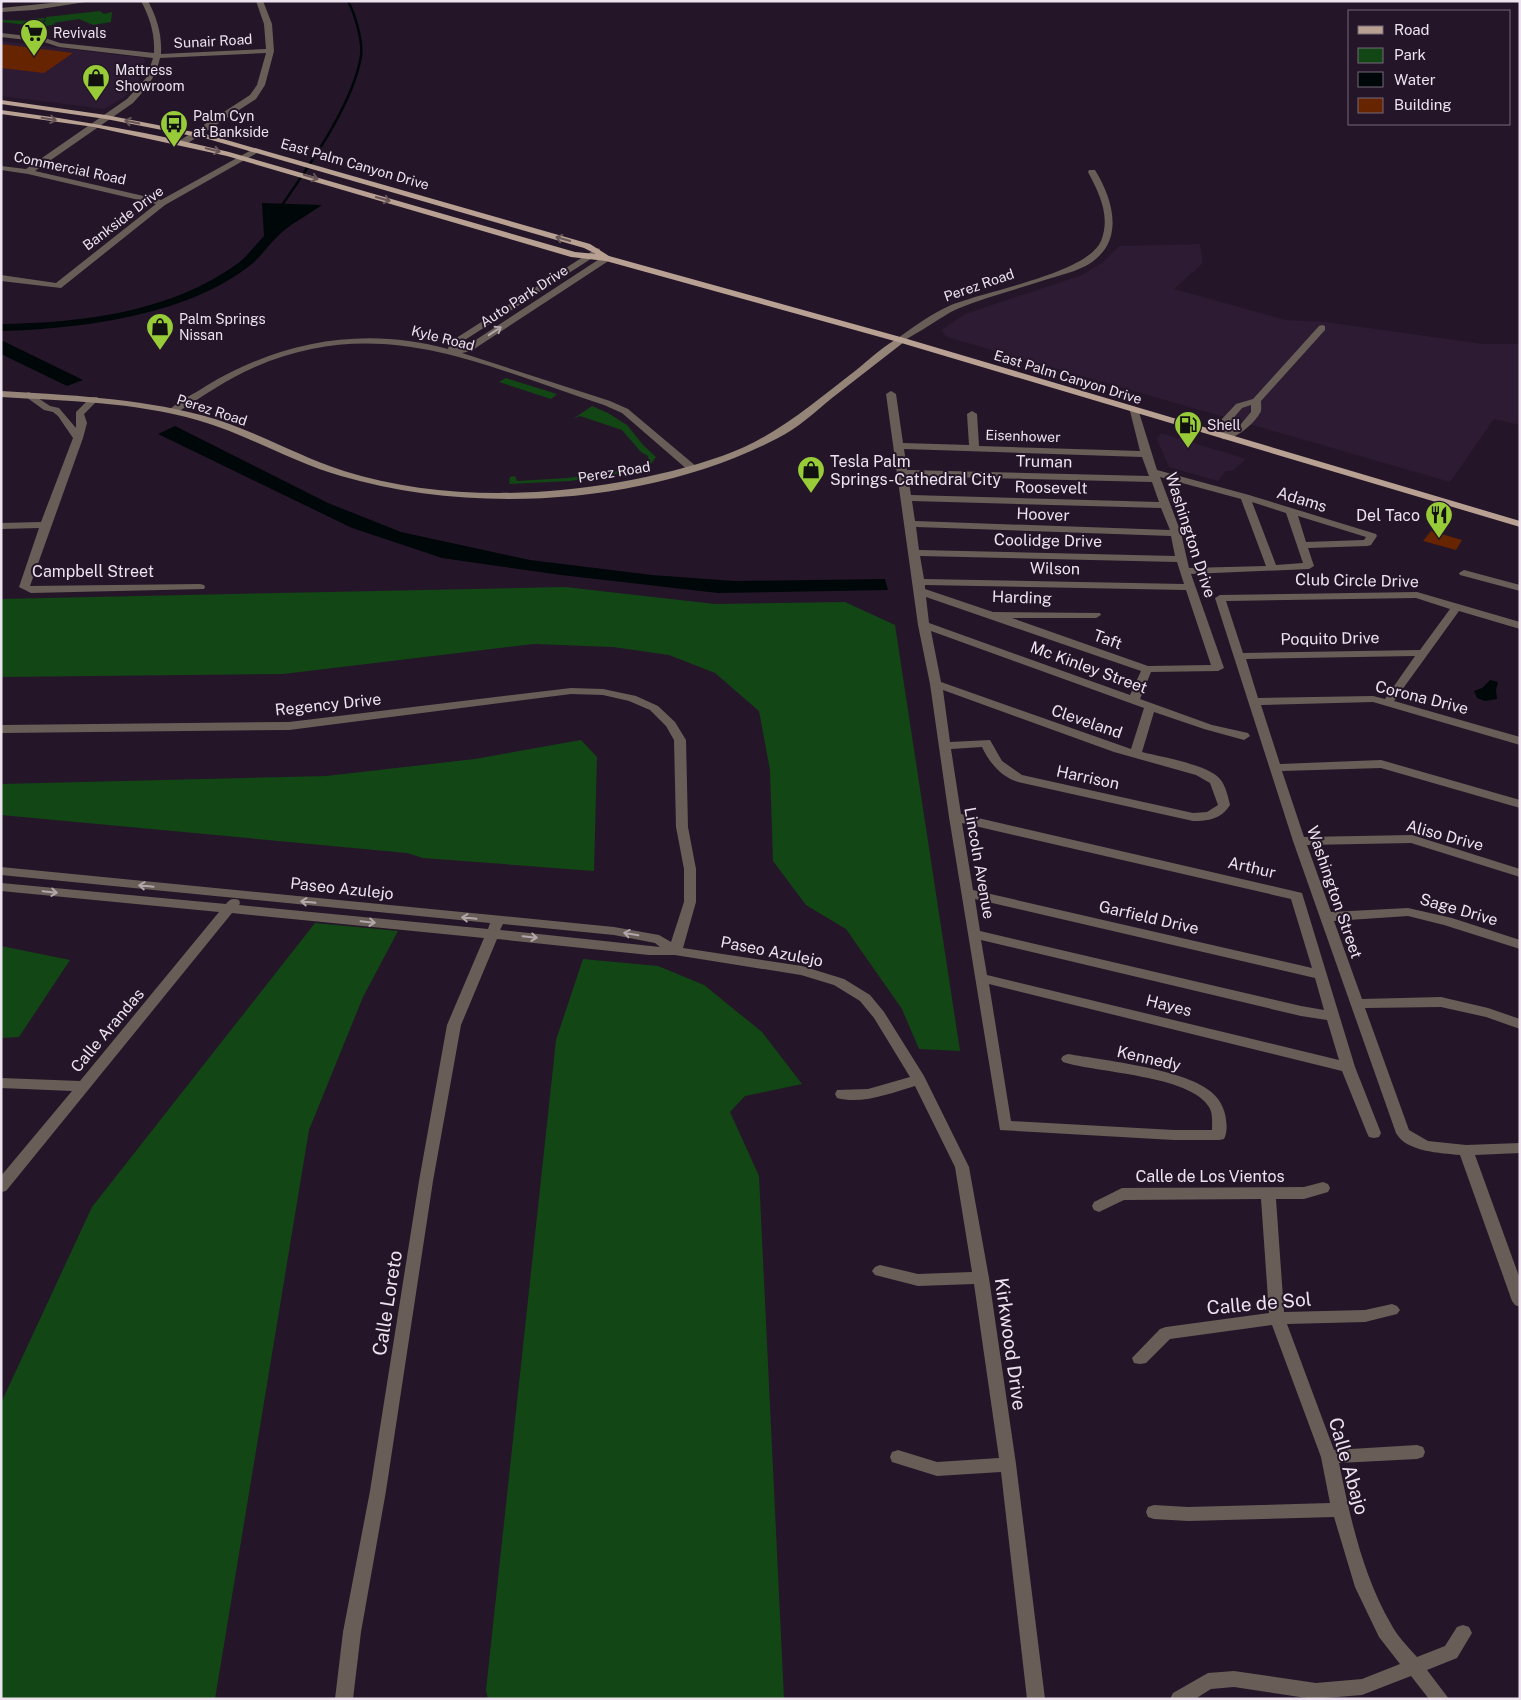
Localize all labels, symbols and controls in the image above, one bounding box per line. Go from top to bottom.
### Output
legend [1348,10,1511,125]
supermarket icon: Revivals [19,18,49,57]
text: Road [1394,21,1430,38]
place label: Revivals [53,25,106,41]
street label: Sunair Road [173,31,253,51]
text: Park [1394,46,1426,63]
place label: Mattress Showroom [115,62,185,94]
shop icon: Mattress Showroom [81,63,111,102]
text: Water [1394,71,1436,88]
text: Building [1394,96,1452,113]
place label: Palm Cyn at Bankside [193,108,269,140]
bus stop icon: Palm Cyn at Bankside [159,109,189,148]
one-way arrow [40,114,56,124]
one-way arrow [124,117,140,127]
street label: East Palm Canyon Drive [279,135,431,193]
one-way arrow [205,146,221,155]
street label: Commercial Road [12,148,128,188]
one-way arrow [302,173,318,183]
street label: Bankside Drive [80,183,166,253]
one-way arrow [375,194,391,204]
one-way arrow [555,233,571,243]
street label: Auto Park Drive [477,262,571,330]
street label: Perez Road [942,266,1016,304]
place label: Palm Springs Nissan [179,311,266,343]
shop icon: Palm Springs Nissan [145,312,175,351]
street label: Kyle Road [410,322,476,354]
one-way arrow [488,326,502,336]
street label: East Palm Canyon Drive [992,347,1144,407]
street label: Perez Road [175,391,249,429]
fuel station icon: Shell [1173,410,1203,449]
place label: Shell [1207,417,1241,433]
street label: Eisenhower [985,427,1061,445]
place label: Tesla Palm Springs-Cathedral City [830,452,1002,489]
street label: Truman [1016,452,1072,471]
shop icon: Tesla Palm Springs-Cathedral City [796,455,826,494]
street label: Perez Road [577,458,651,486]
street label: Washington Drive [1161,470,1220,600]
street label: Roosevelt [1014,477,1088,498]
street label: Adams [1274,483,1329,516]
restaurant icon: Del Taco [1424,500,1454,539]
street label: Hoover [1016,504,1070,525]
place label: Del Taco [1356,506,1420,525]
street label: Coolidge Drive [994,530,1102,551]
street label: Wilson [1030,559,1080,578]
street label: Campbell Street [32,562,154,581]
street label: Club Circle Drive [1295,570,1419,591]
street label: Harding [992,587,1052,608]
street label: Taft [1091,626,1125,653]
street label: Poquito Drive [1280,628,1380,649]
street label: Mc Kinley Street [1028,637,1150,697]
street label: Corona Drive [1373,677,1470,718]
street label: Regency Drive [274,689,382,720]
street label: Cleveland [1049,700,1125,742]
street label: Harrison [1055,762,1121,793]
street label: Lincoln Avenue [960,806,999,920]
street label: Aliso Drive [1404,816,1486,855]
street label: Washington Street [1303,823,1366,961]
street label: Arthur [1226,853,1278,882]
street label: Paseo Azulejo [289,874,395,903]
one-way arrow [138,881,154,891]
one-way arrow [41,887,57,896]
street label: Sage Drive [1418,889,1500,930]
one-way arrow [300,897,316,907]
street label: Garfield Drive [1097,897,1201,938]
one-way arrow [462,913,478,923]
one-way arrow [360,917,376,927]
one-way arrow [623,929,639,939]
street label: Paseo Azulejo [719,932,825,971]
one-way arrow [522,933,538,942]
street label: Calle Arandas [67,985,148,1076]
street label: Hayes [1144,991,1194,1020]
street label: Kennedy [1115,1042,1183,1075]
street label: Calle de Los Vientos [1135,1167,1285,1186]
street label: Calle Loreto [368,1249,406,1357]
street label: Kirkwood Drive [991,1276,1031,1412]
street label: Calle de Sol [1206,1287,1312,1319]
street label: Calle Abajo [1325,1415,1373,1517]

